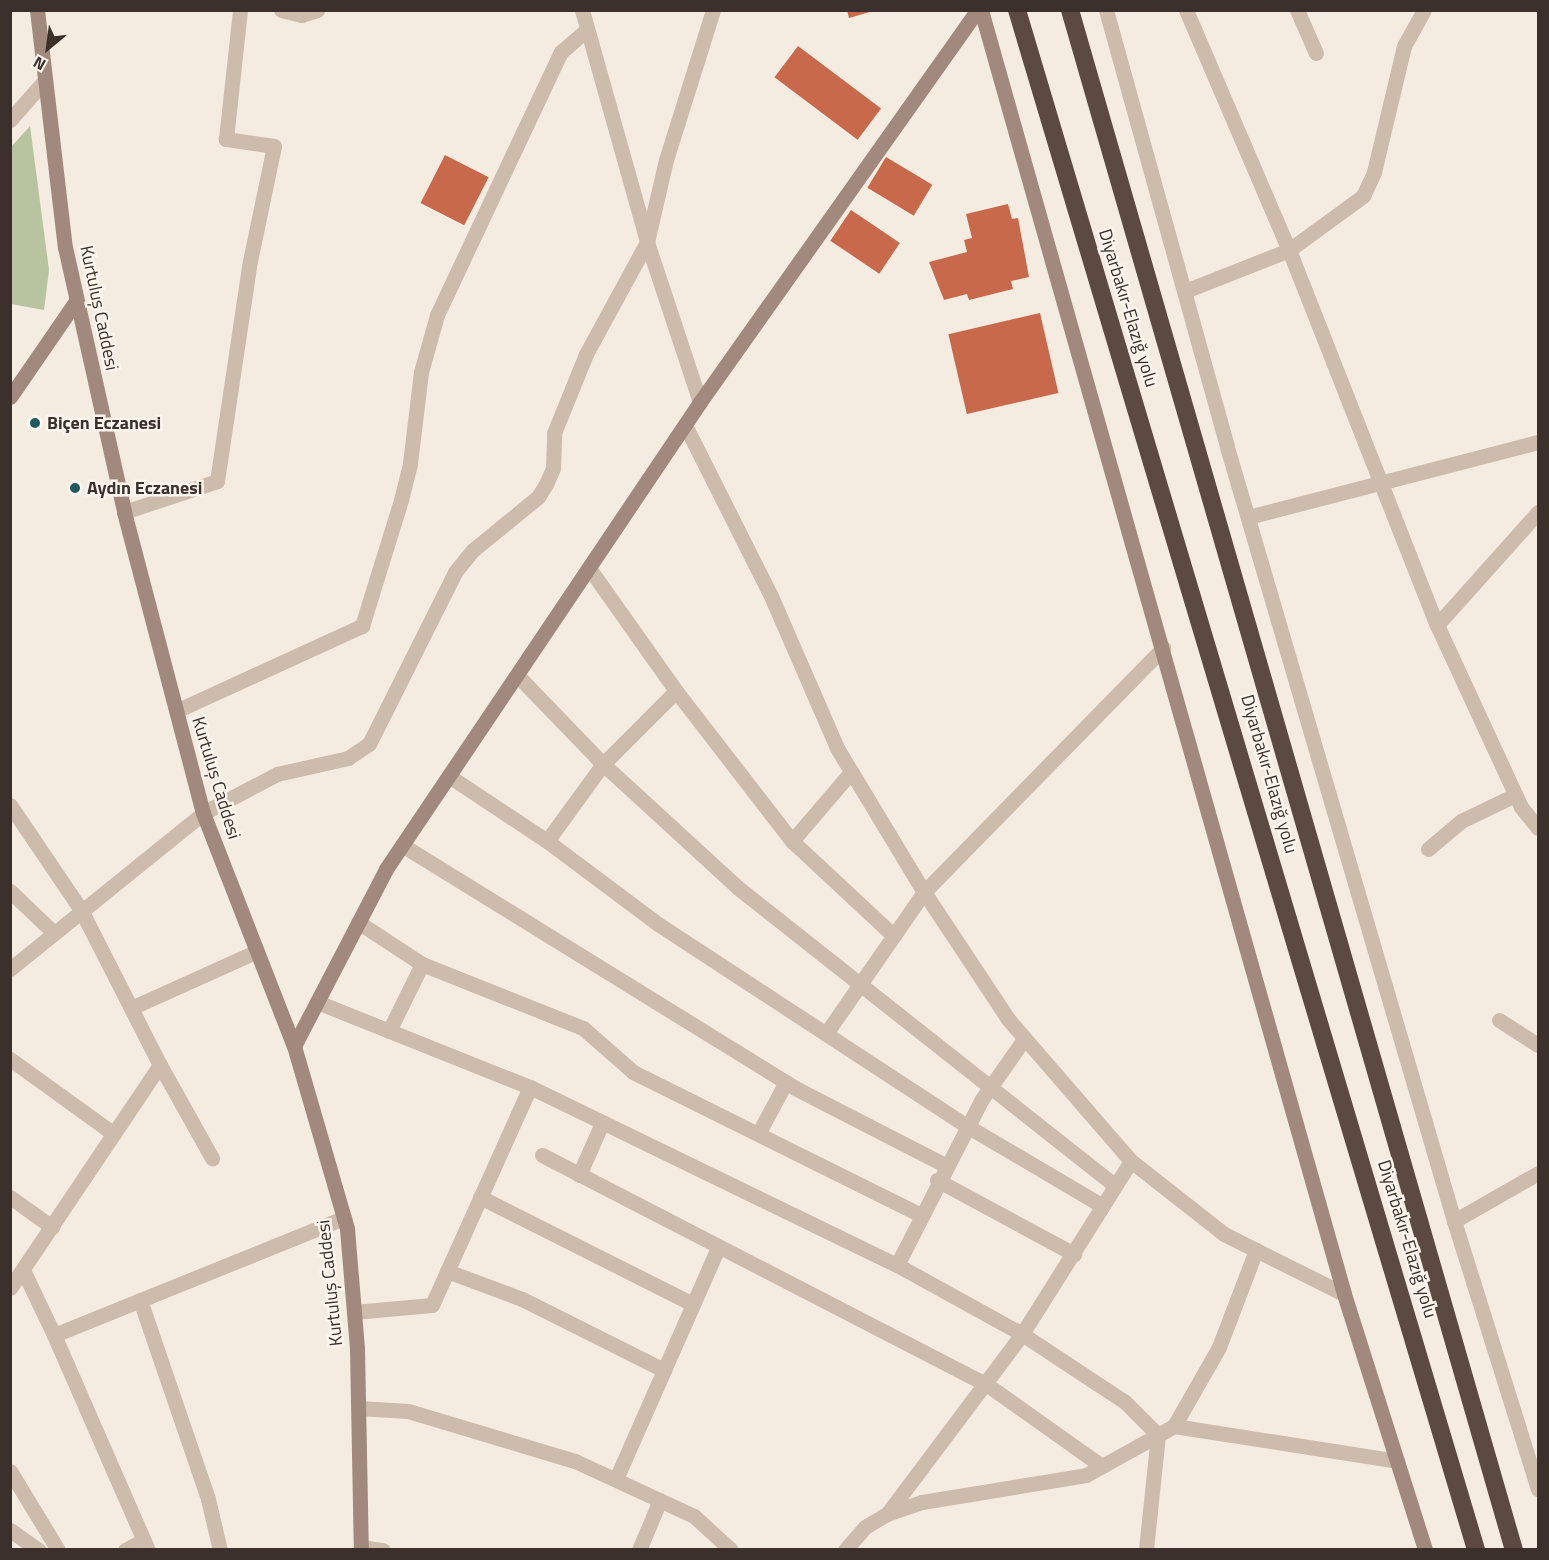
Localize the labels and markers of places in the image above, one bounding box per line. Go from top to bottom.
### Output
place label: Biçen Eczanesi [47,412,161,434]
marker: Biçen Eczanesi [28,416,42,430]
place label: Aydın Eczanesi [87,477,202,499]
marker: Aydın Eczanesi [68,481,82,495]

